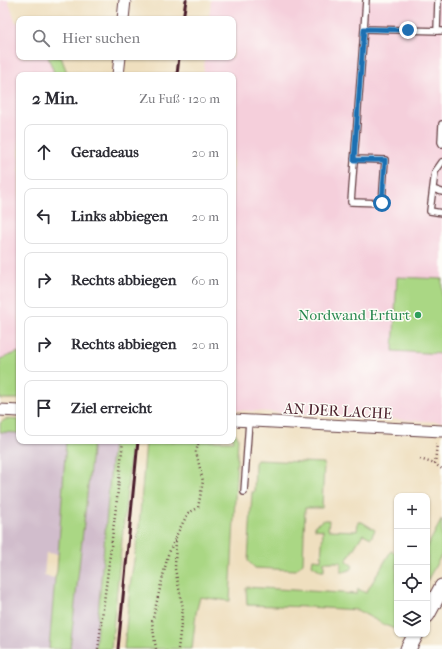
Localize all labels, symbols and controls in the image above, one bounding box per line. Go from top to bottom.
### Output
search box [16,16,236,60]
route end [399,21,417,39]
icon: search [30,27,52,49]
text: Hier suchen [62,29,140,47]
text: 2 Min. [32,88,78,108]
text: Zu Fuß · 120 m [139,91,220,106]
icon: ahead [33,141,55,163]
text: Geradeaus [71,143,139,161]
text: 20 m [192,145,219,160]
route start [373,194,391,212]
icon: left [33,205,55,227]
text: Links abbiegen [71,207,168,225]
text: 20 m [192,209,219,224]
icon: right [33,269,55,291]
text: Rechts abbiegen [71,271,176,289]
text: 60 m [191,273,219,288]
place label: Nordwand Erfurt [298,306,411,324]
marker: Nordwand Erfurt [413,310,423,320]
icon: right [33,333,55,355]
text: Rechts abbiegen [71,335,176,353]
text: 20 m [192,337,219,352]
icon: arrive [33,397,55,419]
text: Ziel erreicht [71,399,152,417]
street label: AN DER LACHE [282,399,393,423]
map controls [394,493,430,637]
button: + [394,493,430,529]
button: − [394,529,430,565]
button: locate [394,565,430,601]
button: layers [394,601,430,637]

